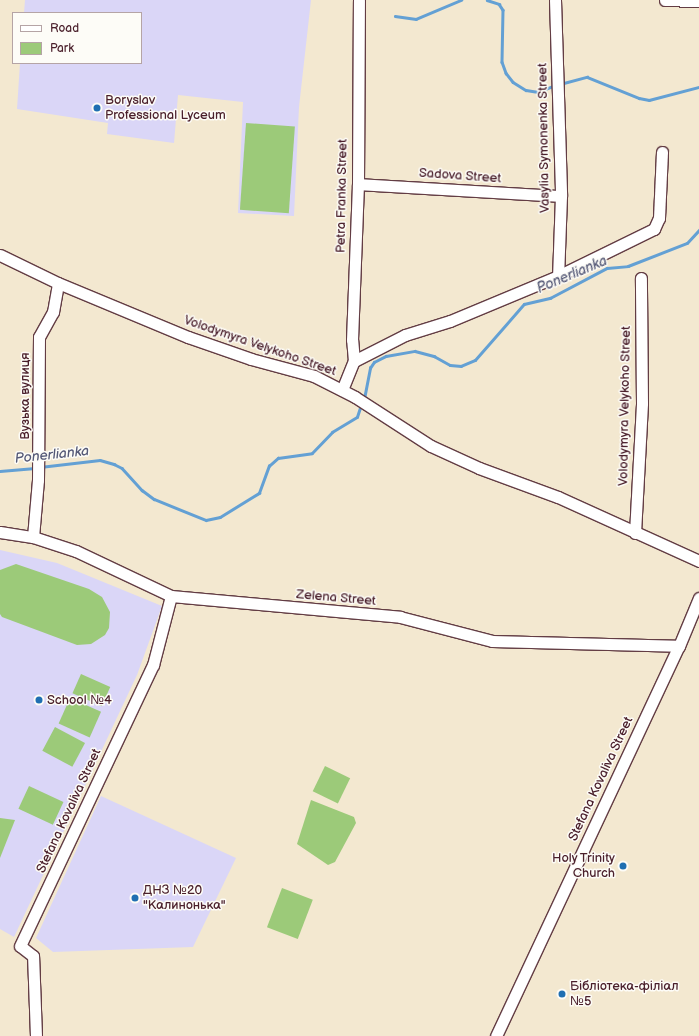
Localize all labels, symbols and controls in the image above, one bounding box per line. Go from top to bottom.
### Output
legend [12,12,142,64]
text: Road [50,21,79,36]
text: Park [50,41,74,56]
street label: Vasylia Symonenka Street [535,63,553,213]
place label: Boryslav Professional Lyceum [105,93,226,124]
marker: Boryslav Professional Lyceum [92,103,102,113]
street label: Petra Franka Street [333,139,351,253]
street label: Sadova Street [418,165,502,187]
water label: Ponerlianka [534,253,610,297]
street label: Volodymyra Velykoho Street [182,312,338,380]
street label: Volodymyra Velykoho Street [616,326,634,486]
street label: Вузька вулиця [17,352,33,440]
water label: Ponerlianka [14,443,90,467]
street label: Zelena Street [295,587,377,609]
place label: School №4 [47,692,112,708]
marker: School №4 [34,695,44,705]
street label: Stefana Kovaliva Street [565,714,637,844]
street label: Stefana Kovaliva Street [33,746,105,876]
place label: Holy Trinity Church [551,851,615,882]
marker: Holy Trinity Church [618,861,628,871]
place label: ДНЗ №20 "Калинонька" [143,883,226,914]
marker: ДНЗ №20 "Калинонька" [130,893,140,903]
place label: Бібліотека-філіал №5 [570,979,679,1010]
marker: Бібліотека-філіал №5 [557,989,567,999]

